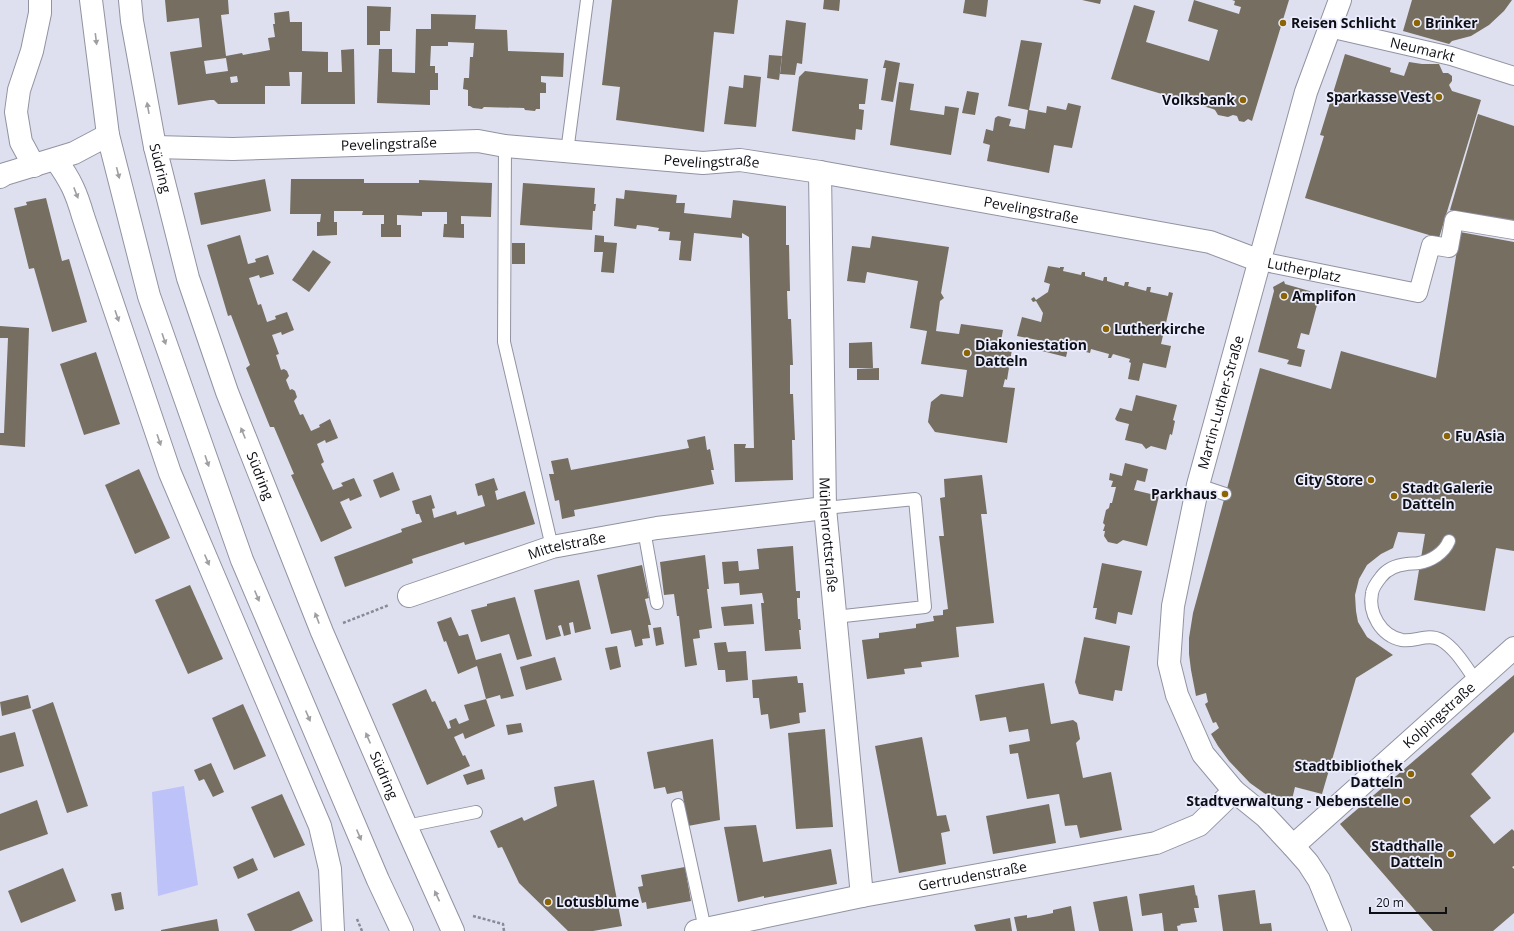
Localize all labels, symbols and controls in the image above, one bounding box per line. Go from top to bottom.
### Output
place label: Reisen Schlicht [1291,13,1396,32]
place label: Brinker [1425,13,1478,32]
marker: Reisen Schlicht [1278,18,1288,28]
marker: Brinker [1412,18,1422,28]
street label: Neumarkt [1388,32,1458,66]
one-way arrow [92,33,99,45]
place label: Sparkasse Vest [1326,87,1431,106]
place label: Volksbank [1162,90,1235,109]
marker: Sparkasse Vest [1434,92,1444,102]
marker: Volksbank [1238,95,1248,105]
one-way arrow [144,102,150,115]
street label: Pevelingstraße [340,132,437,154]
street label: Südring [145,141,176,195]
street label: Pevelingstraße [663,150,761,172]
one-way arrow [115,167,121,179]
one-way arrow [73,188,79,200]
street label: Pevelingstraße [982,192,1081,227]
street label: Lutherplatz [1266,253,1343,286]
place label: Amplifon [1292,286,1356,305]
marker: Amplifon [1279,291,1289,301]
one-way arrow [114,311,120,323]
place label: Lutherkirche [1114,319,1205,338]
marker: Lutherkirche [1101,324,1111,334]
one-way arrow [161,333,167,345]
street label: Martin-Luther-Straße [1193,333,1248,471]
place label: Diakoniestation Datteln [975,335,1087,370]
marker: Diakoniestation Datteln [962,348,972,358]
place label: Fu Asia [1455,426,1505,445]
one-way arrow [240,427,246,438]
marker: Fu Asia [1442,431,1452,441]
one-way arrow [156,434,162,446]
street label: Südring [243,449,279,503]
one-way arrow [204,456,210,468]
place label: City Store [1295,470,1363,489]
marker: City Store [1366,475,1376,485]
street label: Mühlenrottstraße [816,477,843,593]
place label: Stadt Galerie Datteln [1402,478,1493,513]
place label: Parkhaus [1151,484,1217,503]
marker: Parkhaus [1220,489,1230,499]
marker: Stadt Galerie Datteln [1389,491,1399,501]
street label: Mittelstraße [525,527,607,564]
one-way arrow [204,555,210,566]
one-way arrow [254,590,260,601]
one-way arrow [314,612,320,624]
street label: Kolpingstraße [1399,677,1479,752]
one-way arrow [305,710,311,721]
one-way arrow [365,732,371,744]
street label: Südring [366,748,403,802]
place label: Stadtbibliothek Datteln [1294,756,1403,791]
marker: Stadtbibliothek Datteln [1406,769,1416,779]
place label: Stadtverwaltung - Nebenstelle [1186,791,1399,810]
marker: Stadtverwaltung - Nebenstelle [1402,796,1412,806]
one-way arrow [356,830,362,841]
place label: Stadthalle Datteln [1371,836,1443,871]
marker: Stadthalle Datteln [1446,849,1456,859]
street label: Gertrudenstraße [917,856,1028,895]
scale bar [1370,889,1446,915]
one-way arrow [434,890,440,901]
place label: Lotusblume [556,892,639,911]
text: 20 m [1376,894,1404,911]
marker: Lotusblume [543,897,553,907]

